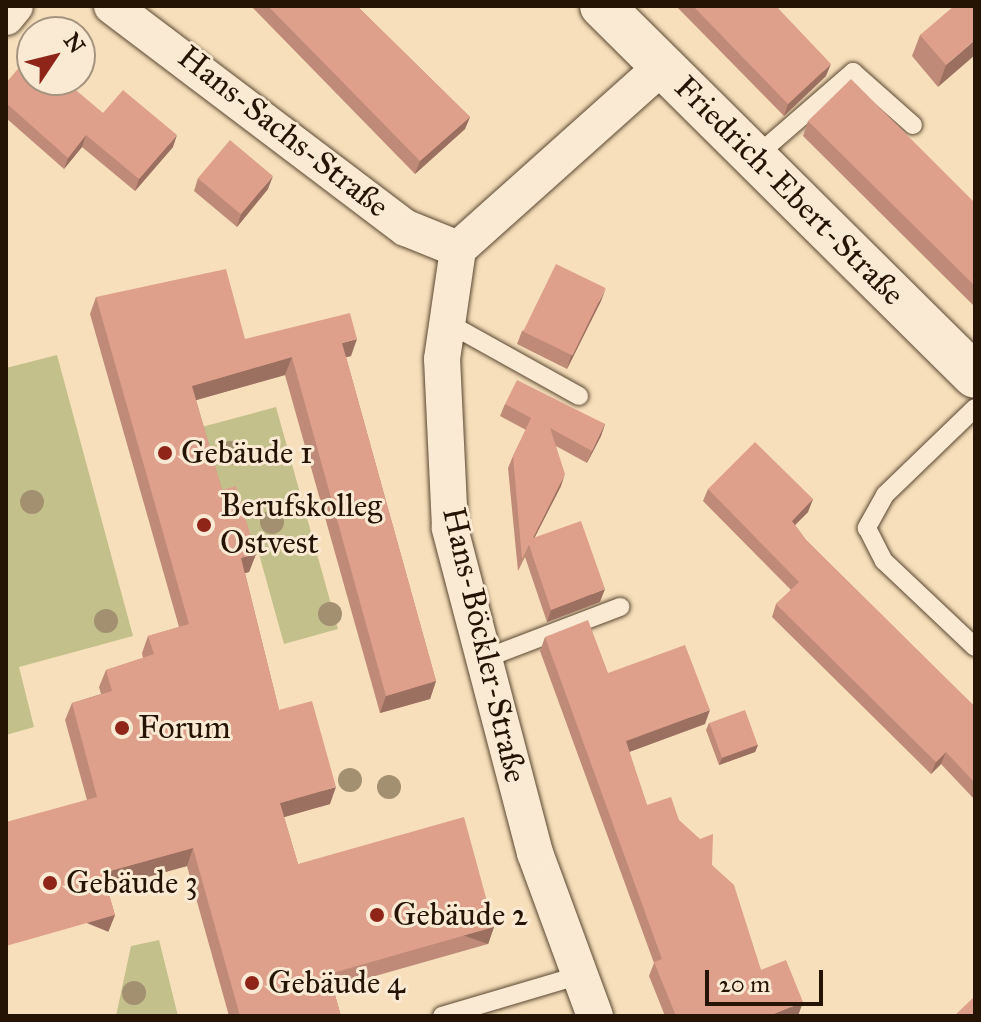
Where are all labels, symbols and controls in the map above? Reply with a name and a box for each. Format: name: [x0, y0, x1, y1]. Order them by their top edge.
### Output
north arrow: [16, 16, 96, 96]
text: N: [58, 28, 91, 58]
street label: Hans-Sachs-Straße: [170, 38, 396, 226]
street label: Friedrich-Ebert-Straße: [666, 68, 912, 314]
place label: Gebäude 1: [181, 434, 313, 472]
marker: Gebäude 1: [156, 444, 174, 462]
place label: Berufskolleg Ostvest: [220, 488, 382, 563]
street label: Hans-Böckler-Straße: [434, 504, 534, 786]
marker: Berufskolleg Ostvest: [195, 516, 213, 534]
place label: Forum: [138, 709, 231, 747]
marker: Forum: [113, 719, 131, 737]
place label: Gebäude 3: [66, 864, 198, 902]
marker: Gebäude 3: [41, 874, 59, 892]
place label: Gebäude 2: [393, 896, 528, 934]
marker: Gebäude 2: [368, 906, 386, 924]
scale bar: [709, 954, 827, 1004]
place label: Gebäude 4: [268, 964, 405, 1002]
text: 20 m: [719, 969, 770, 999]
marker: Gebäude 4: [243, 974, 261, 992]

